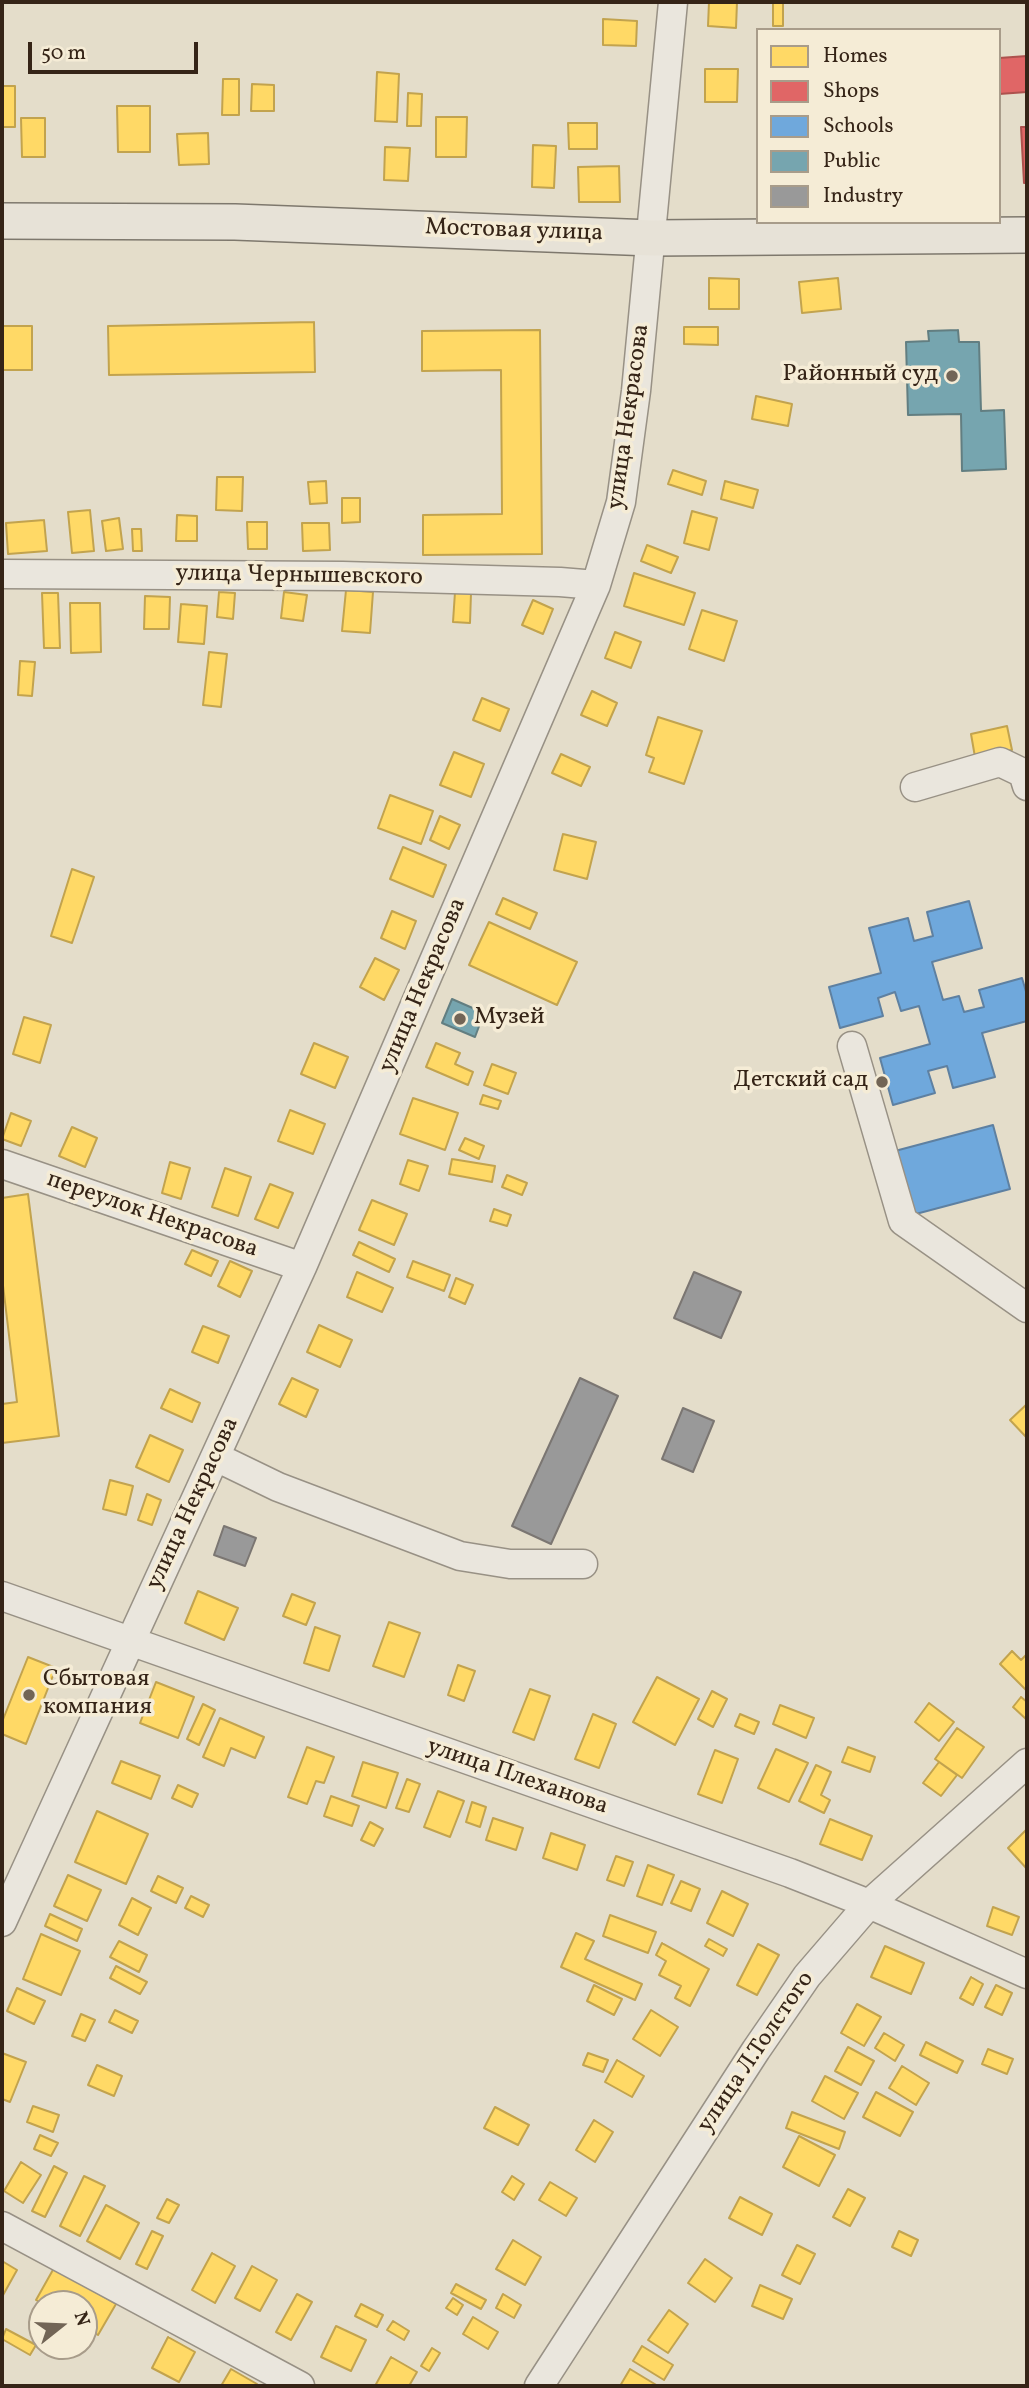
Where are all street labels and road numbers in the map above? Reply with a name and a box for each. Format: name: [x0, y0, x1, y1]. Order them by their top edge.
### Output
street label: Мостовая улица: [424, 214, 604, 250]
street label: улица Некрасова: [603, 322, 657, 512]
street label: улица Чернышевского: [175, 560, 423, 594]
street label: улица Некрасова: [374, 894, 474, 1078]
street label: переулок Некрасова: [43, 1166, 261, 1266]
street label: улица Некрасова: [141, 1413, 247, 1595]
street label: улица Плеханова: [423, 1733, 611, 1823]
street label: улица Л.Толстого: [692, 1967, 822, 2139]

